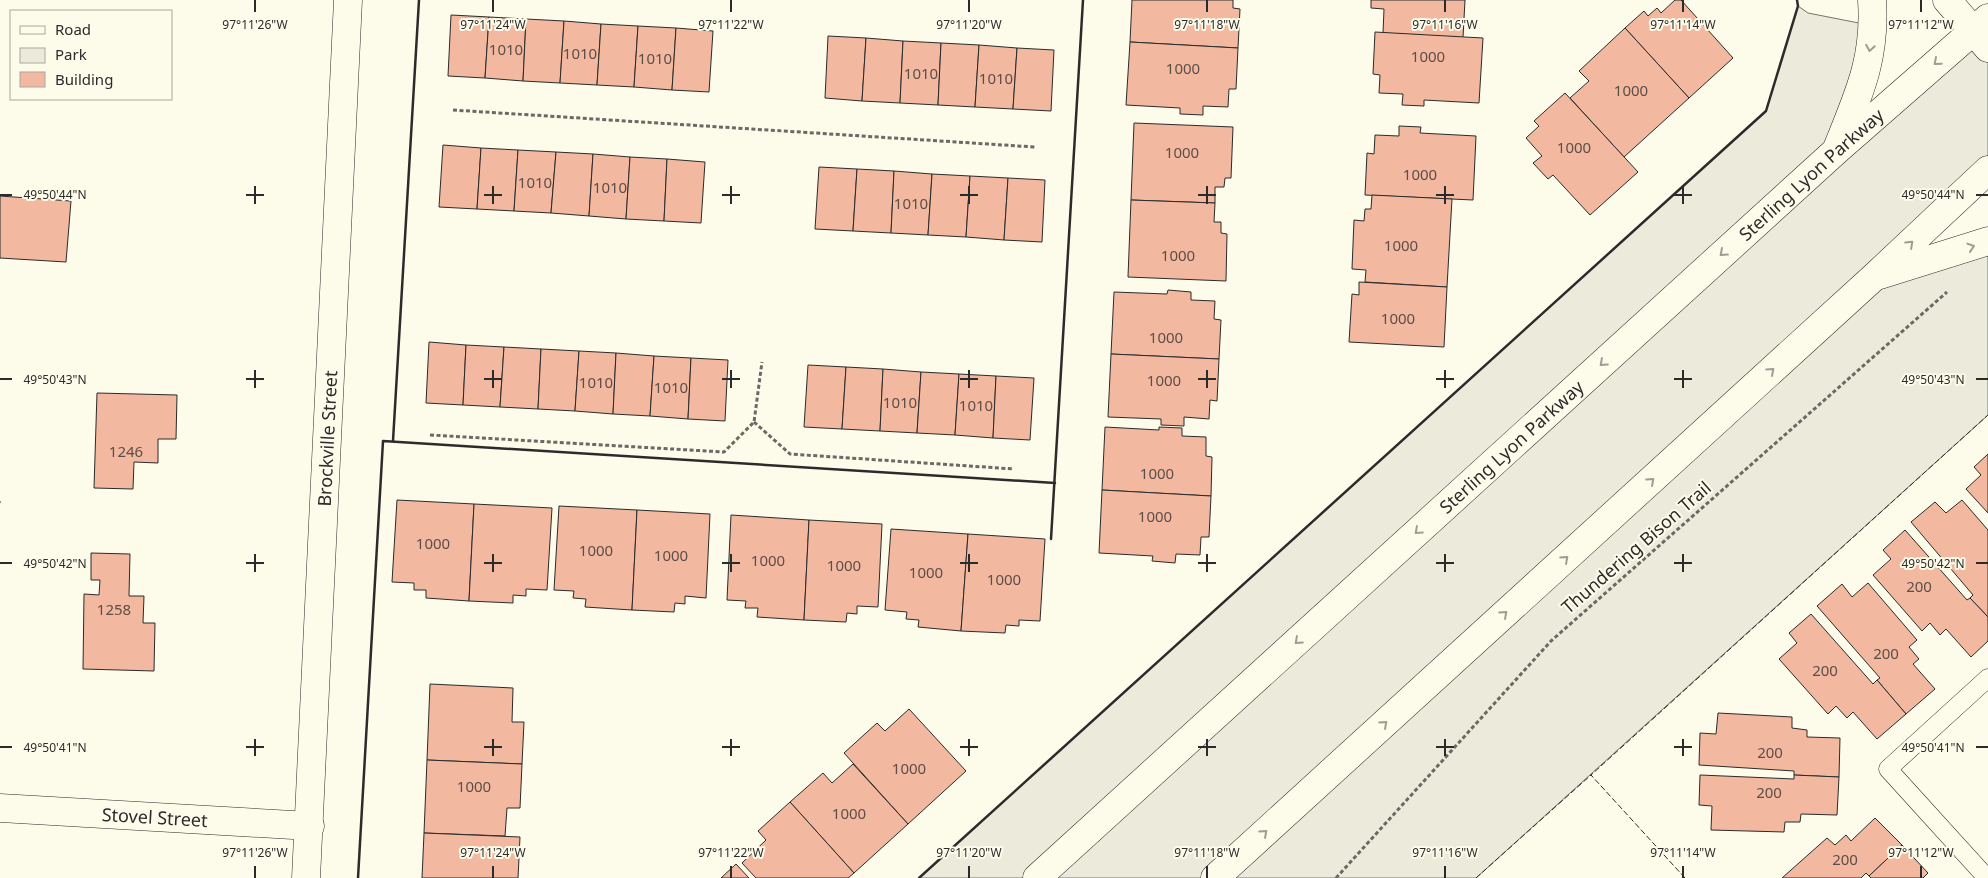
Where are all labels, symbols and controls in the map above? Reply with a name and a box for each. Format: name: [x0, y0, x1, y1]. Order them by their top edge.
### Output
legend: [10, 10, 172, 100]
text: 97°11'26"W: [222, 16, 288, 33]
text: 97°11'24"W: [460, 16, 526, 33]
text: 97°11'22"W: [698, 16, 764, 33]
text: 97°11'20"W: [936, 16, 1002, 33]
text: 97°11'18"W: [1174, 16, 1240, 33]
text: 97°11'16"W: [1412, 16, 1478, 33]
text: 97°11'14"W: [1650, 16, 1716, 33]
text: 97°11'12"W: [1888, 16, 1954, 33]
text: Road: [55, 19, 91, 39]
house number: 1010: [489, 39, 523, 59]
house number: 1010: [563, 43, 597, 63]
text: Park: [55, 44, 87, 64]
one-way arrow: [1865, 45, 1876, 53]
house number: 1000: [1411, 46, 1445, 66]
house number: 1010: [638, 48, 672, 68]
one-way arrow: [1933, 57, 1942, 66]
house number: 1000: [1166, 58, 1200, 78]
house number: 1010: [904, 63, 938, 83]
house number: 1010: [979, 68, 1013, 88]
text: Building: [55, 69, 113, 89]
house number: 1000: [1614, 80, 1648, 100]
street label: Sterling Lyon Parkway: [1733, 102, 1889, 246]
house number: 1000: [1557, 137, 1591, 157]
house number: 1000: [1165, 142, 1199, 162]
house number: 1000: [1403, 164, 1437, 184]
house number: 1010: [518, 172, 552, 192]
house number: 1010: [593, 177, 627, 197]
text: 49°50'44"N: [23, 186, 87, 203]
text: 49°50'44"N: [1901, 186, 1965, 203]
house number: 1010: [894, 193, 928, 213]
house number: 1000: [1384, 235, 1418, 255]
one-way arrow: [1904, 241, 1913, 250]
one-way arrow: [1966, 242, 1974, 252]
house number: 1000: [1161, 245, 1195, 265]
one-way arrow: [1720, 247, 1729, 256]
house number: 1000: [1381, 308, 1415, 328]
house number: 1000: [1149, 327, 1183, 347]
one-way arrow: [1599, 357, 1608, 366]
one-way arrow: [1765, 368, 1774, 377]
street label: Brockville Street: [312, 369, 342, 507]
house number: 1000: [1147, 370, 1181, 390]
text: 49°50'43"N: [23, 371, 87, 388]
text: 49°50'43"N: [1901, 371, 1965, 388]
house number: 1010: [579, 372, 613, 392]
street label: Sterling Lyon Parkway: [1434, 374, 1589, 518]
house number: 1010: [654, 377, 688, 397]
house number: 1010: [883, 392, 917, 412]
house number: 1010: [959, 395, 993, 415]
house number: 1246: [109, 441, 143, 461]
house number: 1000: [1140, 463, 1174, 483]
street label: Thundering Bison Trail: [1556, 475, 1716, 619]
one-way arrow: [1645, 478, 1654, 487]
house number: 1000: [1138, 506, 1172, 526]
one-way arrow: [1415, 525, 1424, 534]
house number: 1000: [416, 533, 450, 553]
house number: 1000: [579, 540, 613, 560]
house number: 1000: [654, 545, 688, 565]
house number: 1000: [751, 550, 785, 570]
text: 49°50'42"N: [23, 555, 87, 572]
house number: 1000: [827, 555, 861, 575]
text: 49°50'42"N: [1901, 555, 1965, 572]
one-way arrow: [1560, 556, 1569, 565]
house number: 1000: [909, 562, 943, 582]
house number: 1000: [987, 569, 1021, 589]
house number: 200: [1906, 576, 1932, 596]
house number: 1258: [97, 599, 131, 619]
one-way arrow: [1499, 611, 1508, 620]
one-way arrow: [1295, 635, 1304, 644]
house number: 200: [1873, 643, 1899, 663]
house number: 200: [1812, 660, 1838, 680]
one-way arrow: [1378, 721, 1387, 730]
text: 49°50'41"N: [23, 739, 87, 756]
text: 49°50'41"N: [1901, 739, 1965, 756]
house number: 200: [1757, 742, 1783, 762]
house number: 1000: [892, 758, 926, 778]
house number: 1000: [457, 776, 491, 796]
house number: 200: [1756, 782, 1782, 802]
street label: Stovel Street: [101, 802, 209, 832]
house number: 1000: [832, 803, 866, 823]
one-way arrow: [1258, 830, 1267, 839]
text: 97°11'26"W: [222, 844, 288, 861]
text: 97°11'24"W: [460, 844, 526, 861]
text: 97°11'22"W: [698, 844, 764, 861]
text: 97°11'20"W: [936, 844, 1002, 861]
text: 97°11'18"W: [1174, 844, 1240, 861]
text: 97°11'16"W: [1412, 844, 1478, 861]
text: 97°11'14"W: [1650, 844, 1716, 861]
text: 97°11'12"W: [1888, 844, 1954, 861]
house number: 200: [1832, 849, 1858, 869]

